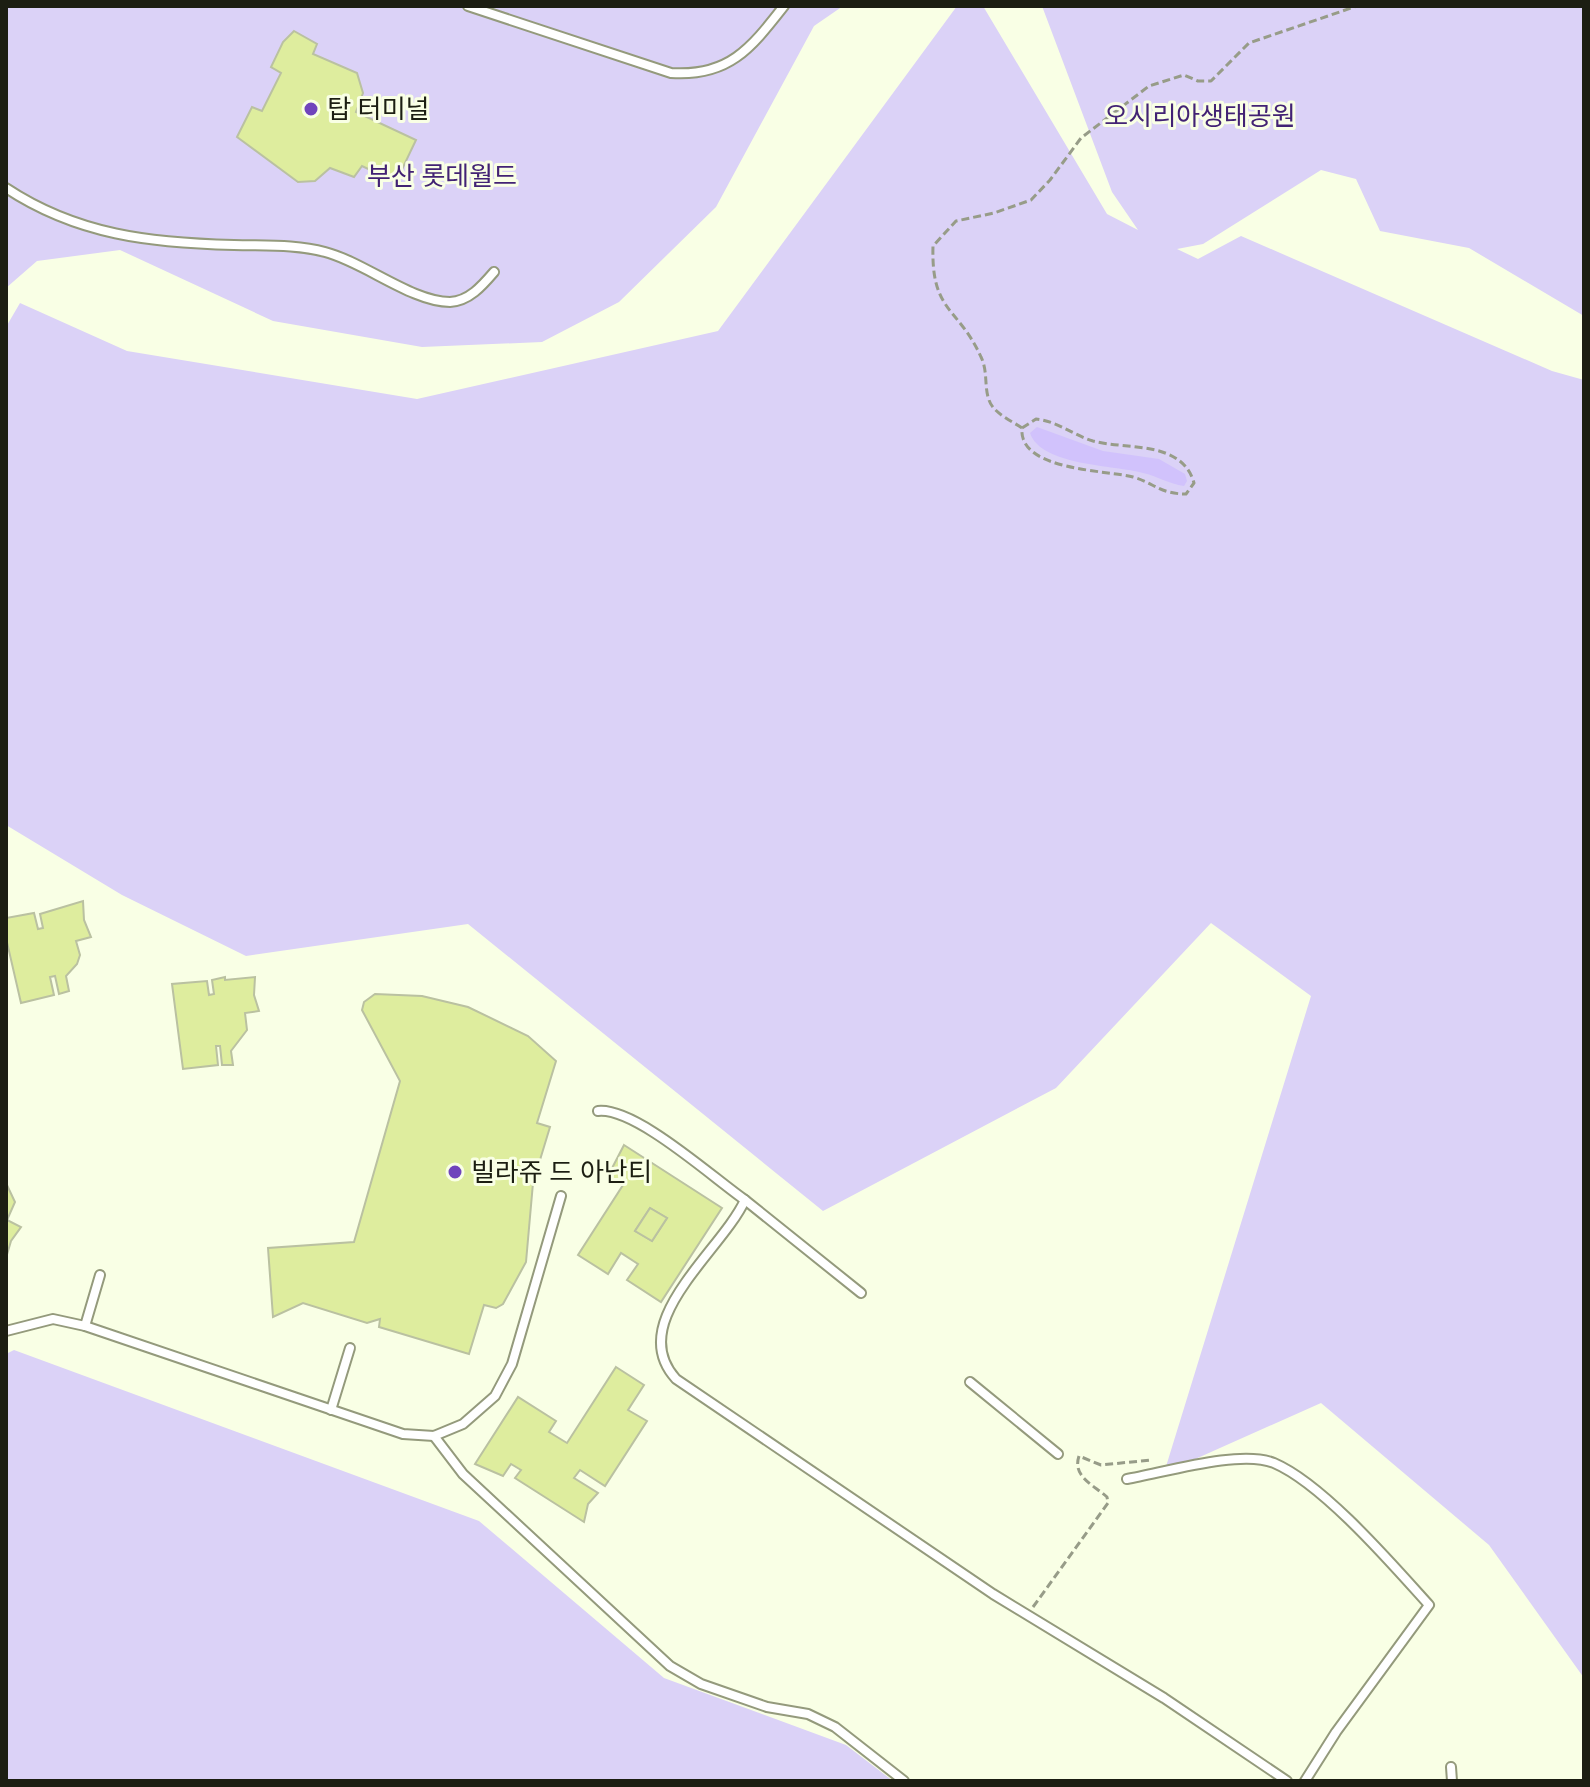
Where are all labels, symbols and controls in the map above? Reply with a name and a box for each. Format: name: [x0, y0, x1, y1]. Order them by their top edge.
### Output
place label: 탑 터미널: [327, 92, 429, 126]
park label: 오시리아생태공원: [1104, 99, 1296, 133]
marker: 탑 터미널: [302, 100, 320, 118]
park label: 부산 롯데월드: [367, 159, 517, 193]
place label: 빌라쥬 드 아난티: [471, 1155, 652, 1189]
marker: 빌라쥬 드 아난티: [446, 1163, 464, 1181]

